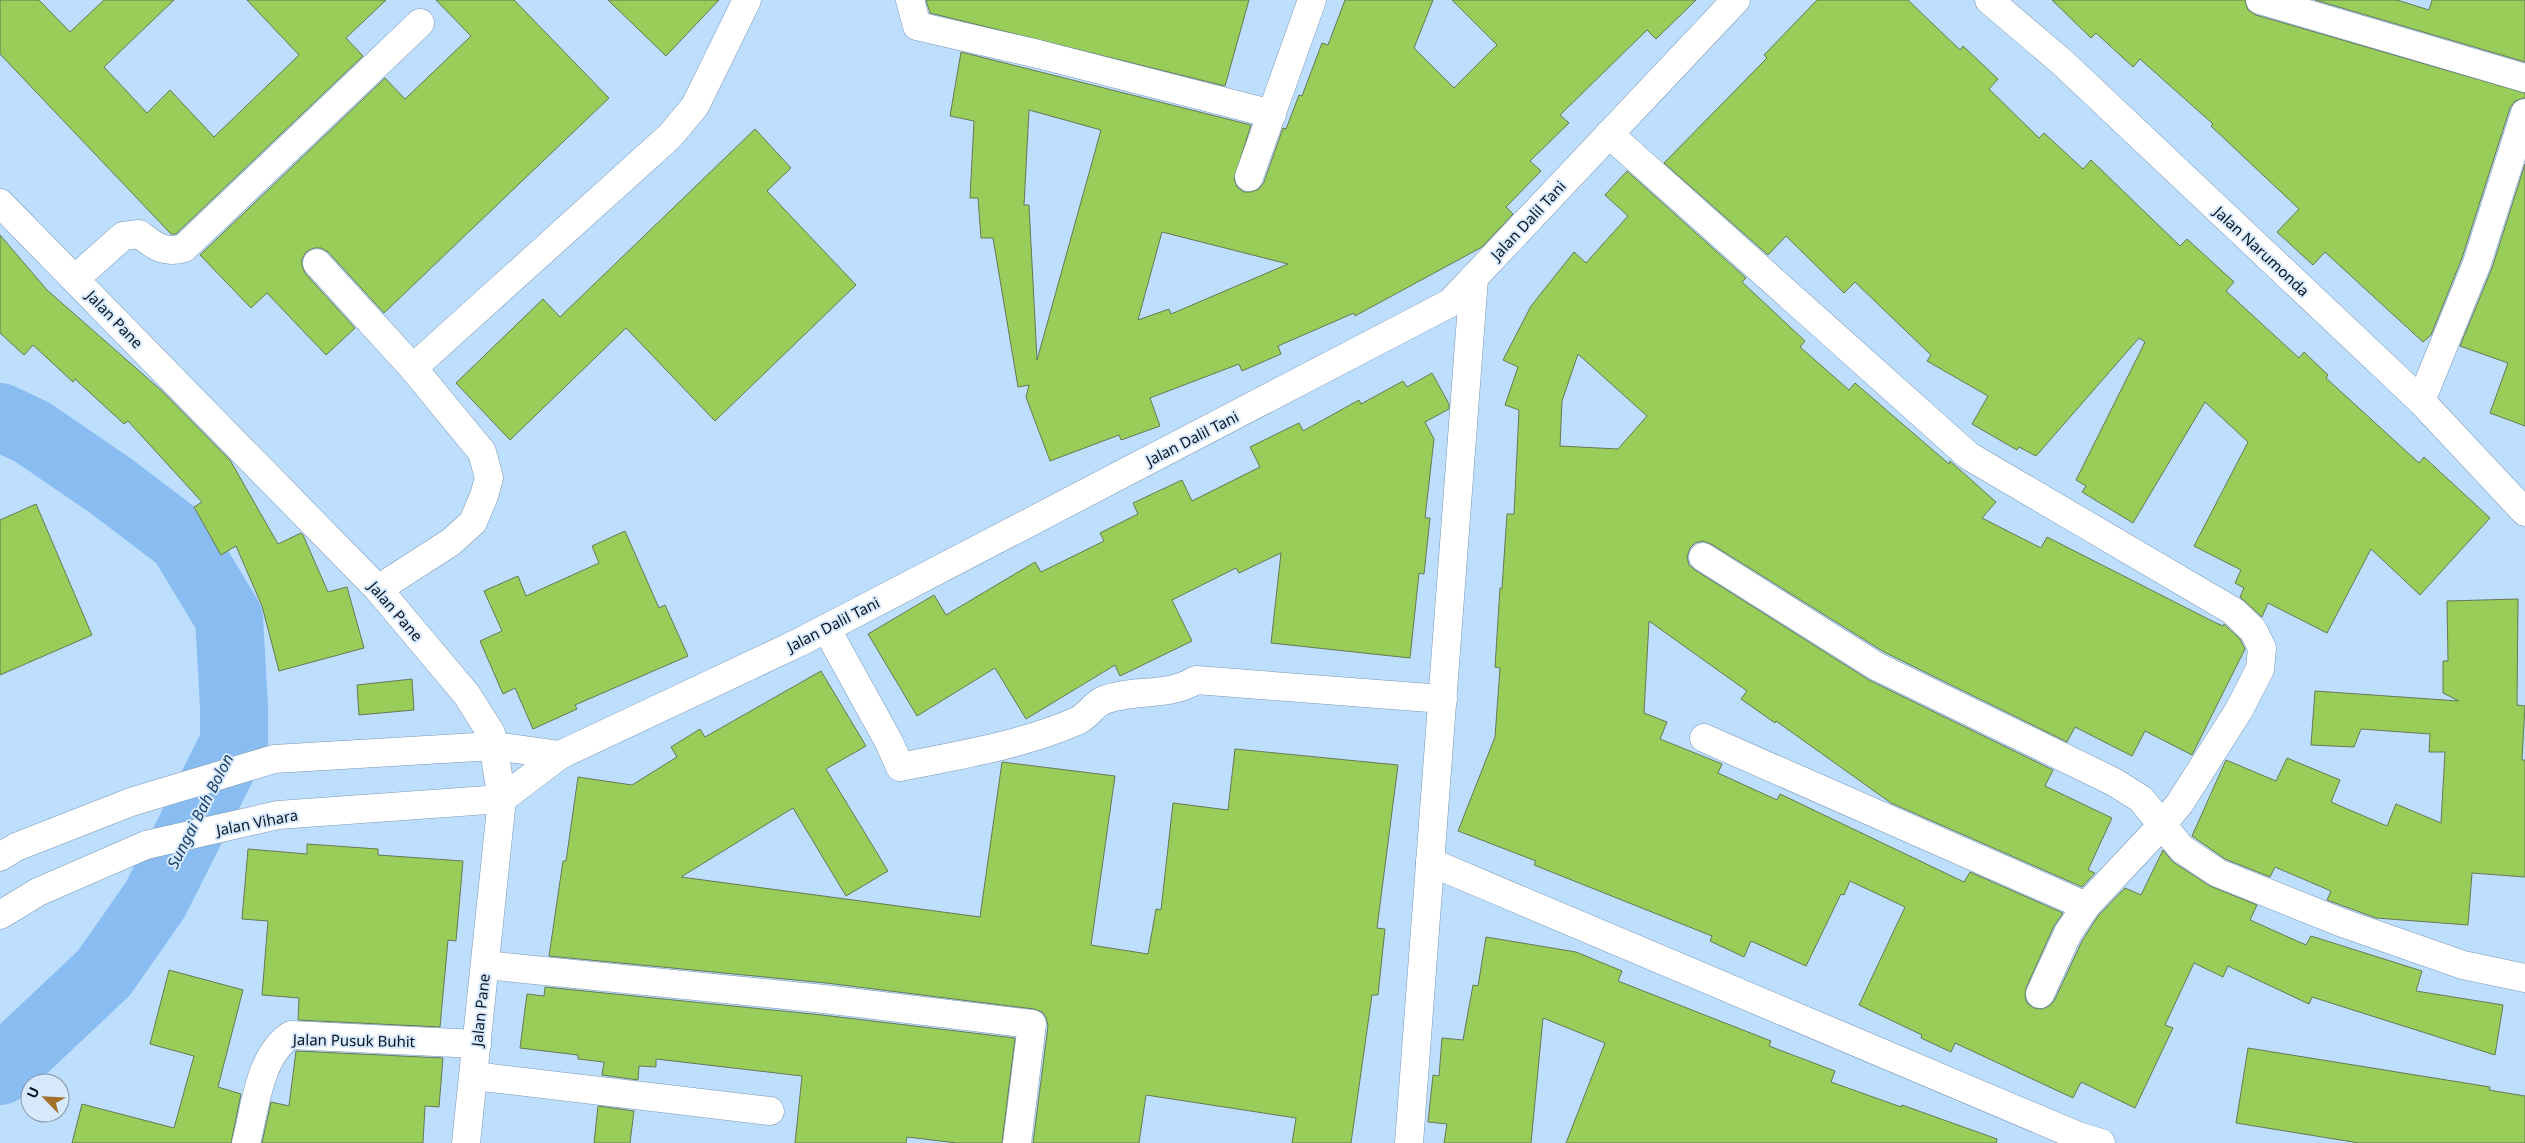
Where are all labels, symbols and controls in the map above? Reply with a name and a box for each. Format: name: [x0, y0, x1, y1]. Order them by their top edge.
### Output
street label: Jalan Dalil Tani: [1485, 176, 1570, 265]
street label: Jalan Narumonda: [2209, 200, 2314, 300]
street label: Jalan Pane: [81, 284, 148, 352]
street label: Jalan Dalil Tani: [1140, 406, 1242, 471]
street label: Jalan Pane: [363, 575, 428, 645]
street label: Jalan Dalil Tani: [781, 592, 883, 657]
water label: Sungai Bah Bolon: [162, 750, 238, 872]
street label: Jalan Vihara: [212, 804, 300, 840]
street label: Jalan Pane: [466, 973, 494, 1049]
street label: Jalan Pusuk Buhit: [291, 1029, 416, 1051]
north arrow: [20, 1073, 70, 1123]
text: U: [22, 1084, 44, 1101]

